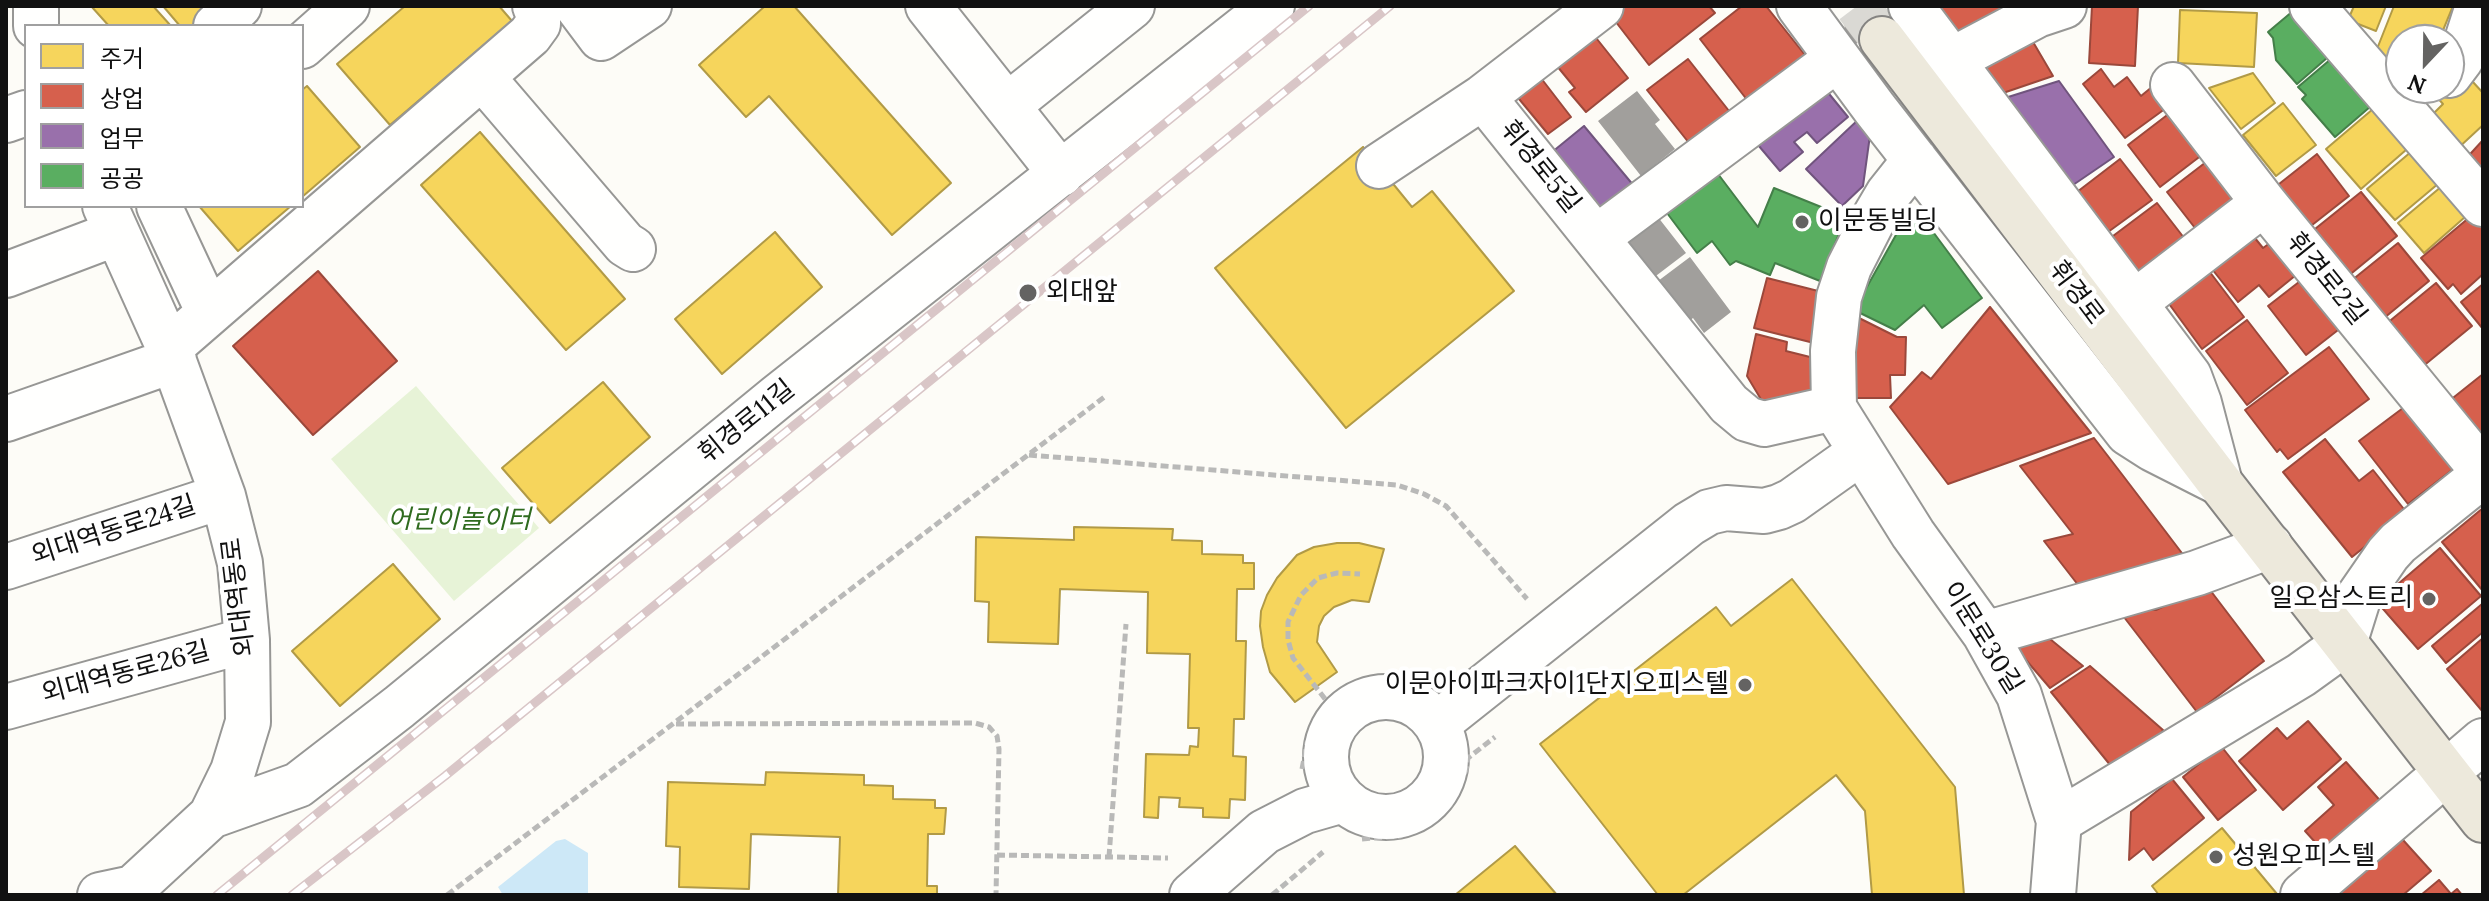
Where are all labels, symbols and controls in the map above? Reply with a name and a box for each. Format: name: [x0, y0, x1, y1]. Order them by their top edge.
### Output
legend: [24, 24, 304, 208]
north arrow: [2385, 24, 2465, 104]
text: 주거: [100, 43, 144, 74]
text: N: [2404, 68, 2430, 101]
text: 상업: [100, 83, 144, 114]
street label: 휘경로5길: [1493, 114, 1587, 220]
text: 업무: [100, 123, 144, 154]
text: 공공: [100, 163, 144, 194]
place label: 이문동빌딩: [1818, 206, 1938, 238]
marker: 이문동빌딩: [1793, 213, 1811, 231]
street label: 휘경로2길: [2279, 227, 2373, 331]
street label: 휘경로: [2042, 255, 2110, 331]
place label: 외대앞: [1046, 277, 1118, 309]
marker: 외대앞: [1017, 282, 1039, 304]
street label: 휘경로11길: [693, 374, 801, 470]
street label: 외대역동로24길: [28, 490, 200, 572]
park label: 어린이놀이터: [387, 505, 531, 537]
street label: 외대역동로: [216, 536, 262, 658]
street label: 이문로30길: [1935, 576, 2029, 700]
place label: 일오삼스트리: [2269, 583, 2413, 615]
marker: 일오삼스트리: [2420, 590, 2438, 608]
street label: 외대역동로26길: [39, 636, 213, 710]
place label: 이문아이파크자이1단지오피스텔: [1385, 669, 1729, 701]
marker: 이문아이파크자이1단지오피스텔: [1736, 676, 1754, 694]
place label: 성원오피스텔: [2232, 841, 2376, 873]
marker: 성원오피스텔: [2207, 848, 2225, 866]

